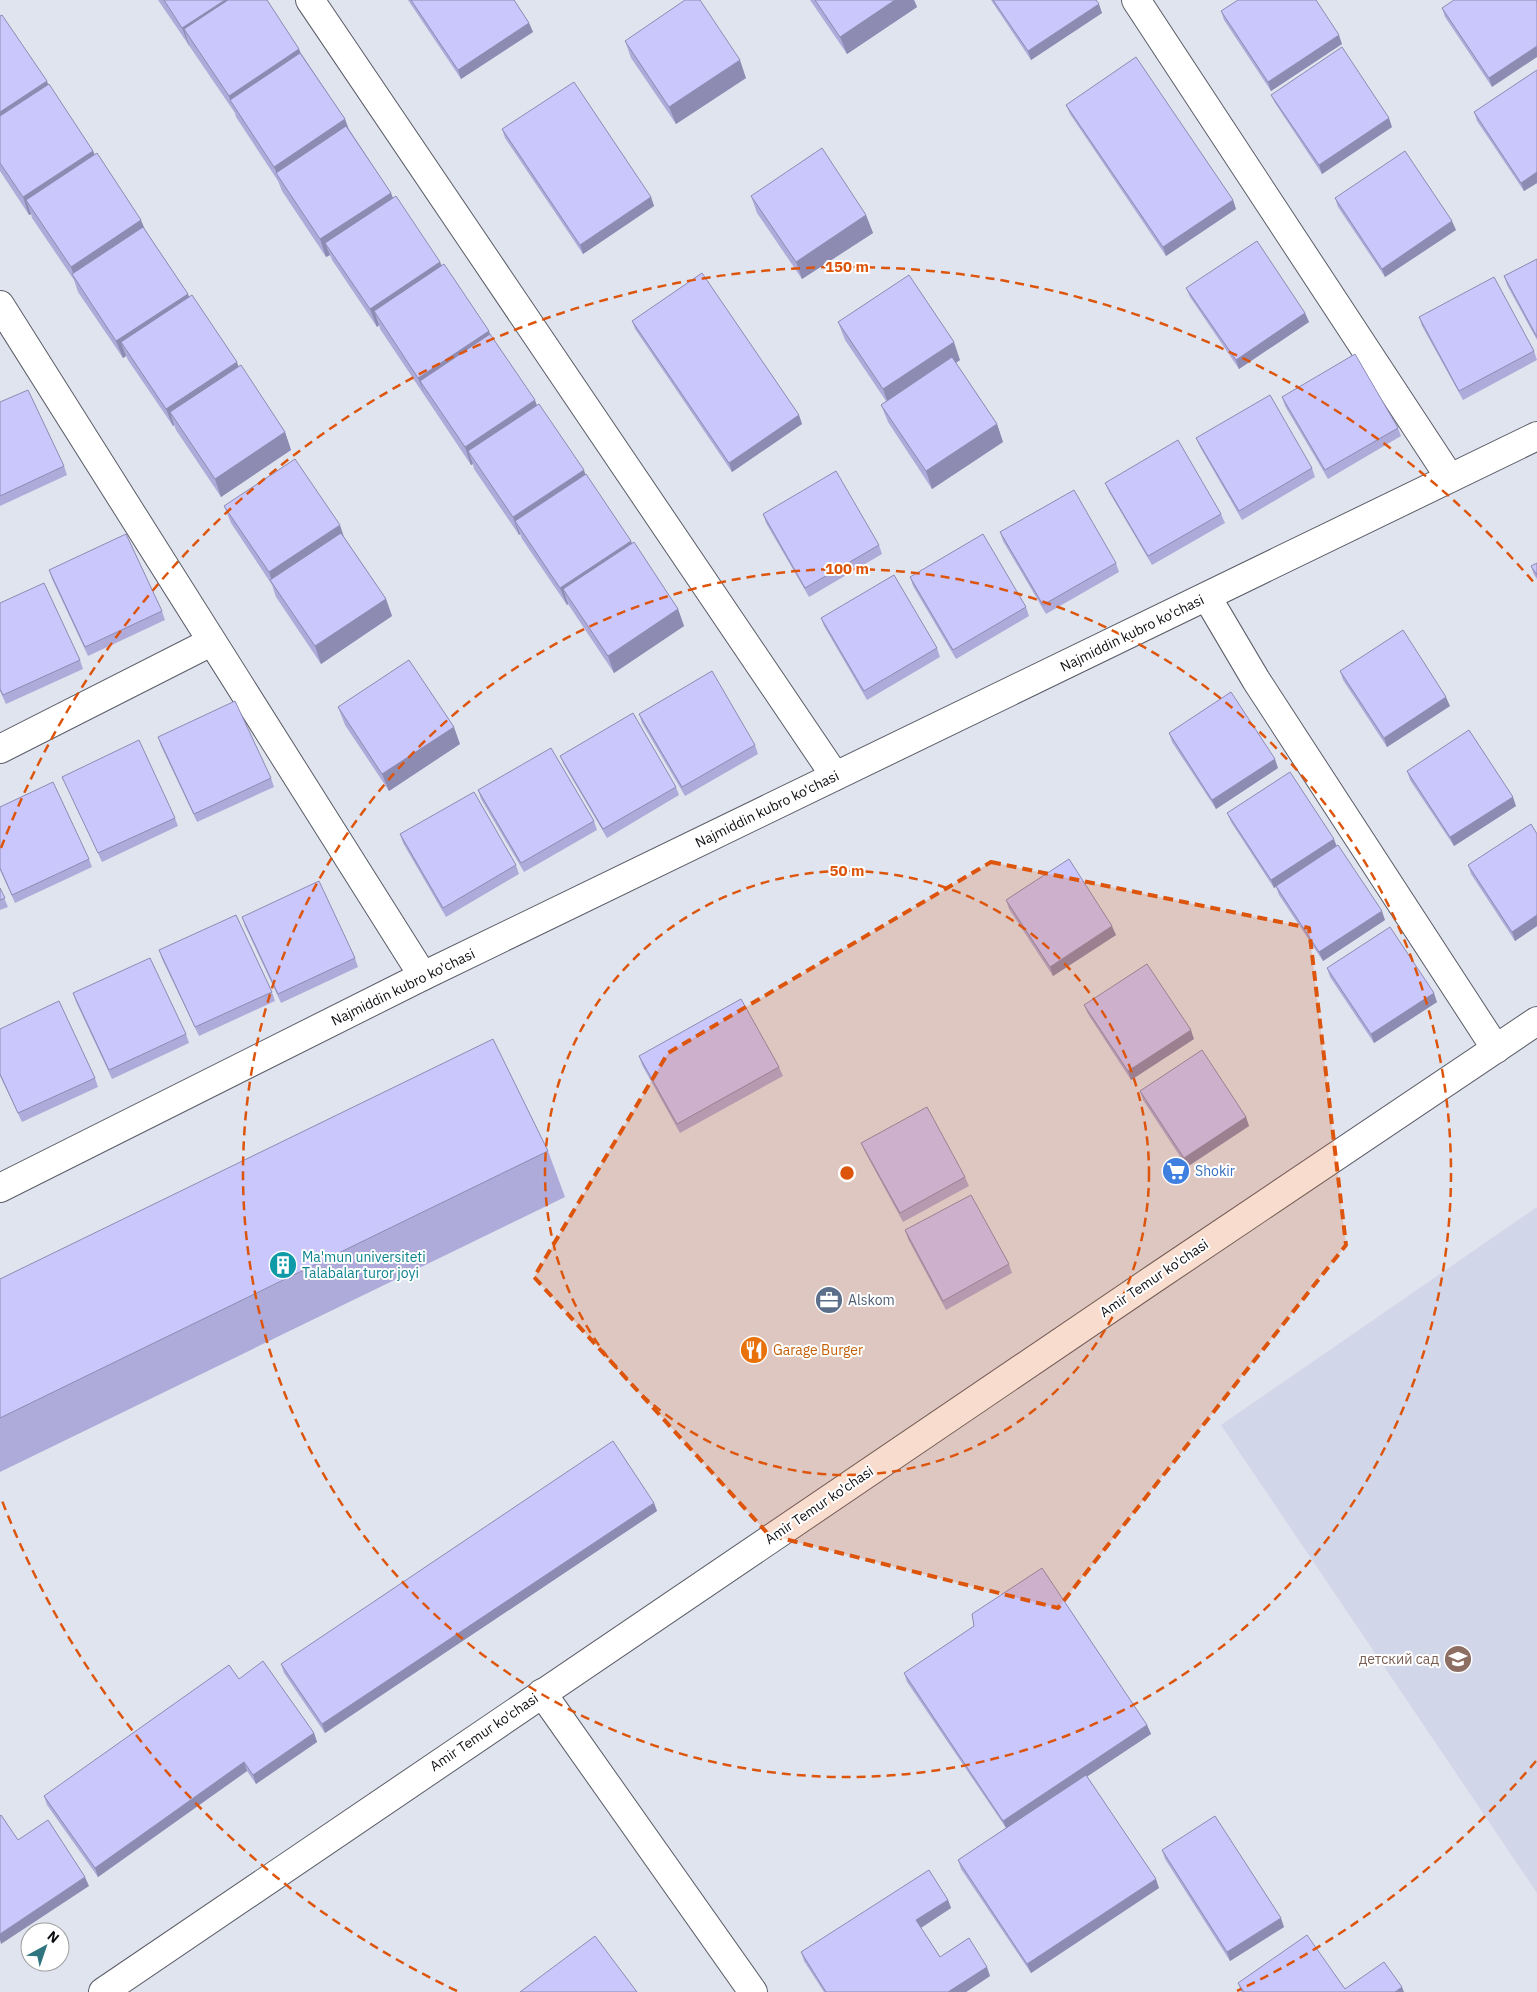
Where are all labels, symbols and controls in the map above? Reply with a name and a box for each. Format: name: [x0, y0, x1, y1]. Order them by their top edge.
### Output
text: 150 m: [825, 257, 869, 276]
text: 100 m: [825, 559, 869, 578]
street label: Najmiddin kubro ko'chasi: [1057, 590, 1207, 676]
street label: Najmiddin kubro ko'chasi: [692, 766, 842, 852]
text: 50 m: [830, 861, 864, 880]
street label: Najmiddin kubro ko'chasi: [328, 944, 478, 1030]
supermarket icon: Shokir: [1161, 1156, 1191, 1186]
place label: Shokir: [1195, 1162, 1235, 1180]
centre of rings: [838, 1164, 856, 1182]
street label: Amir Temur ko'chasi: [1096, 1235, 1212, 1321]
place label: Ma'mun universiteti Talabalar turor joyi: [302, 1248, 426, 1282]
building icon: Ma'mun universiteti Talabalar turor joyi: [268, 1250, 298, 1280]
office icon: Alskom: [814, 1285, 844, 1315]
place label: Alskom: [848, 1291, 895, 1309]
restaurant icon: Garage Burger: [739, 1335, 769, 1365]
place label: Garage Burger: [773, 1341, 863, 1359]
street label: Amir Temur ko'chasi: [761, 1462, 877, 1548]
school or university icon: детский сад: [1443, 1644, 1473, 1674]
place label: детский сад: [1359, 1650, 1439, 1668]
street label: Amir Temur ko'chasi: [426, 1689, 542, 1775]
north arrow: [20, 1922, 70, 1972]
text: N: [44, 1927, 63, 1947]

